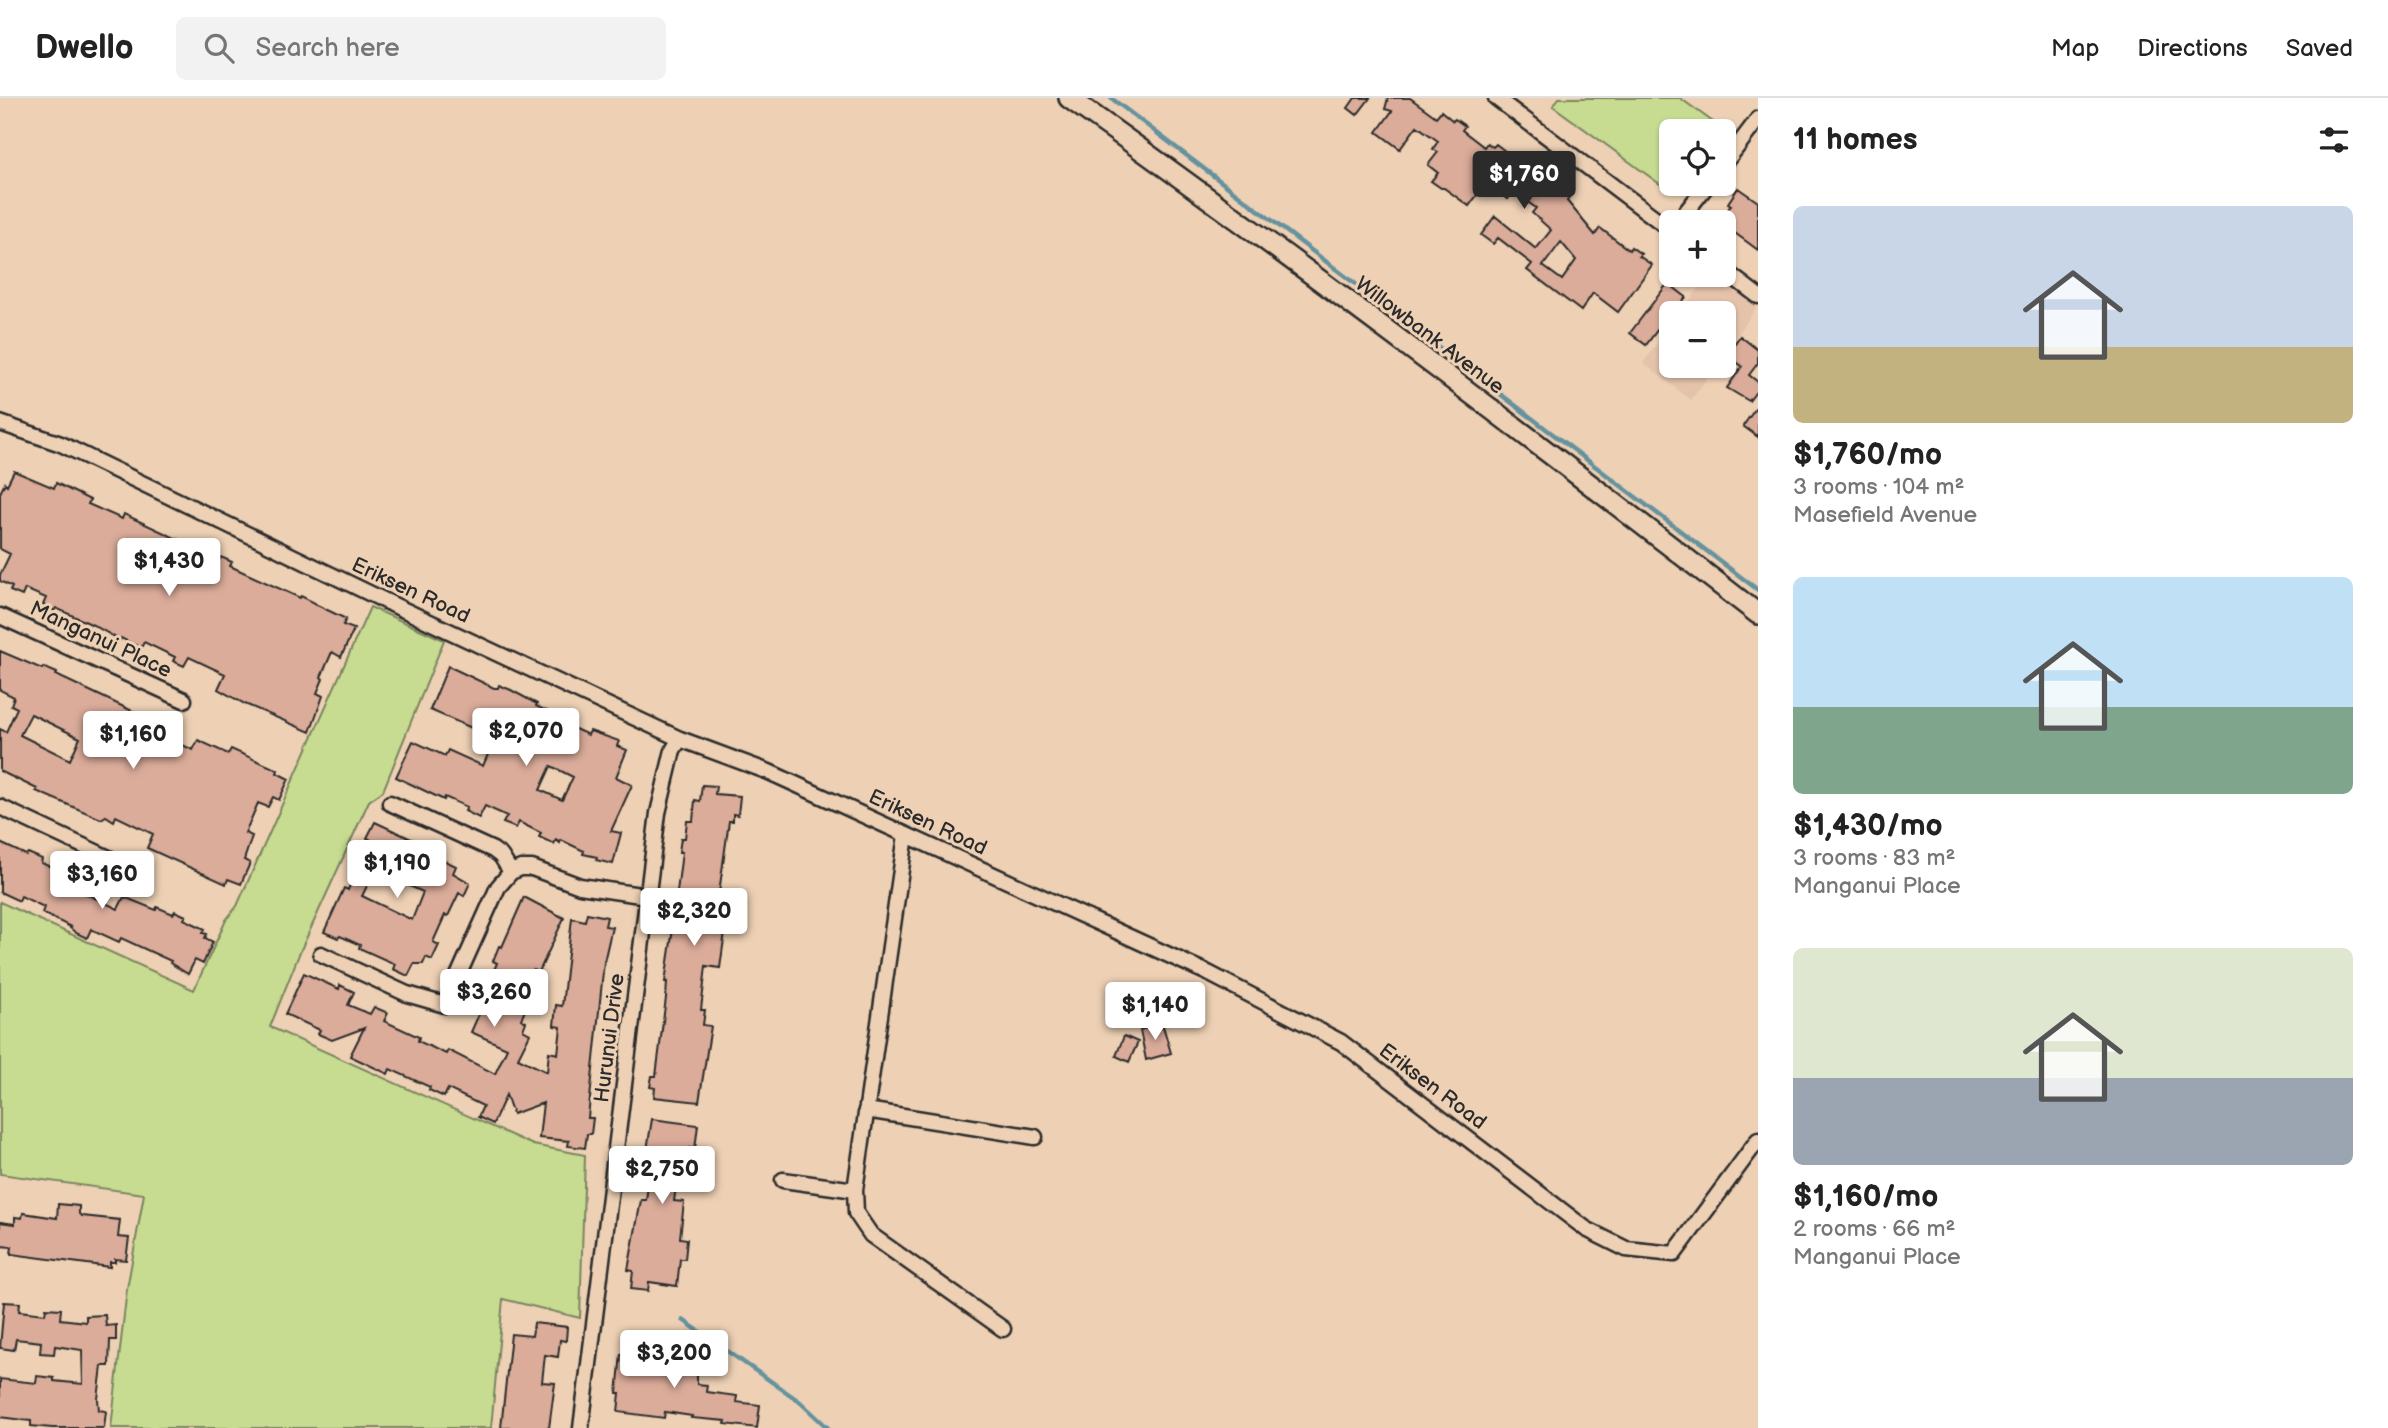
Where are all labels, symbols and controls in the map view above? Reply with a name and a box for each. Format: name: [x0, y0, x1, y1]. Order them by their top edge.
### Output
search box: [176, 17, 666, 80]
text: Dwello: [35, 28, 134, 68]
icon: search: [200, 29, 238, 67]
text: Search here: [256, 33, 400, 64]
text: Map: [2051, 34, 2099, 63]
text: Directions: [2137, 34, 2248, 63]
text: Saved: [2286, 34, 2353, 63]
map controls: [1659, 119, 1736, 378]
button: locate: [1659, 119, 1736, 196]
icon: filters: [2315, 121, 2353, 159]
text: 11 homes: [1793, 122, 1917, 158]
pin: $1,760: [1467, 152, 1581, 211]
text: $1,760: [1489, 160, 1559, 188]
button: +: [1659, 210, 1736, 287]
icon: home: [2010, 252, 2136, 378]
street label: Willowbank Avenue: [1350, 271, 1509, 400]
button: −: [1659, 301, 1736, 378]
text: $1,760/mo: [1793, 437, 1942, 473]
text: 3 rooms · 104 m²: [1793, 473, 1964, 501]
text: Masefield Avenue: [1793, 501, 1977, 529]
pin: $1,430: [112, 538, 226, 598]
text: $1,430: [133, 547, 205, 575]
street label: Eriksen Road: [348, 552, 474, 629]
street label: Manganui Place: [26, 596, 175, 683]
icon: home: [2010, 623, 2136, 749]
pin: $2,070: [469, 708, 583, 768]
pin: $1,160: [76, 712, 190, 771]
text: $2,070: [488, 717, 564, 745]
text: $1,160: [99, 720, 167, 748]
street label: Eriksen Road: [865, 784, 991, 861]
text: $1,430/mo: [1793, 808, 1943, 844]
pin: $1,190: [340, 840, 454, 900]
text: 3 rooms · 83 m²: [1793, 844, 1955, 872]
text: $1,190: [363, 849, 431, 877]
pin: $3,160: [45, 852, 159, 911]
text: $3,160: [66, 860, 138, 888]
text: Manganui Place: [1793, 872, 1961, 900]
pin: $2,320: [637, 888, 751, 948]
text: $2,320: [656, 897, 732, 925]
pin: $3,260: [437, 970, 551, 1029]
street label: Hurunui Drive: [589, 972, 630, 1104]
text: $3,260: [456, 978, 532, 1006]
pin: $1,140: [1098, 982, 1212, 1042]
text: $1,140: [1121, 991, 1189, 1019]
icon: home: [2010, 994, 2136, 1120]
street label: Eriksen Road: [1374, 1038, 1491, 1135]
pin: $2,750: [605, 1146, 719, 1206]
text: $2,750: [625, 1155, 699, 1183]
text: $1,160/mo: [1793, 1179, 1938, 1215]
text: 2 rooms · 66 m²: [1793, 1215, 1955, 1243]
text: Manganui Place: [1793, 1243, 1961, 1271]
pin: $3,200: [617, 1330, 731, 1390]
text: $3,200: [636, 1339, 712, 1367]

